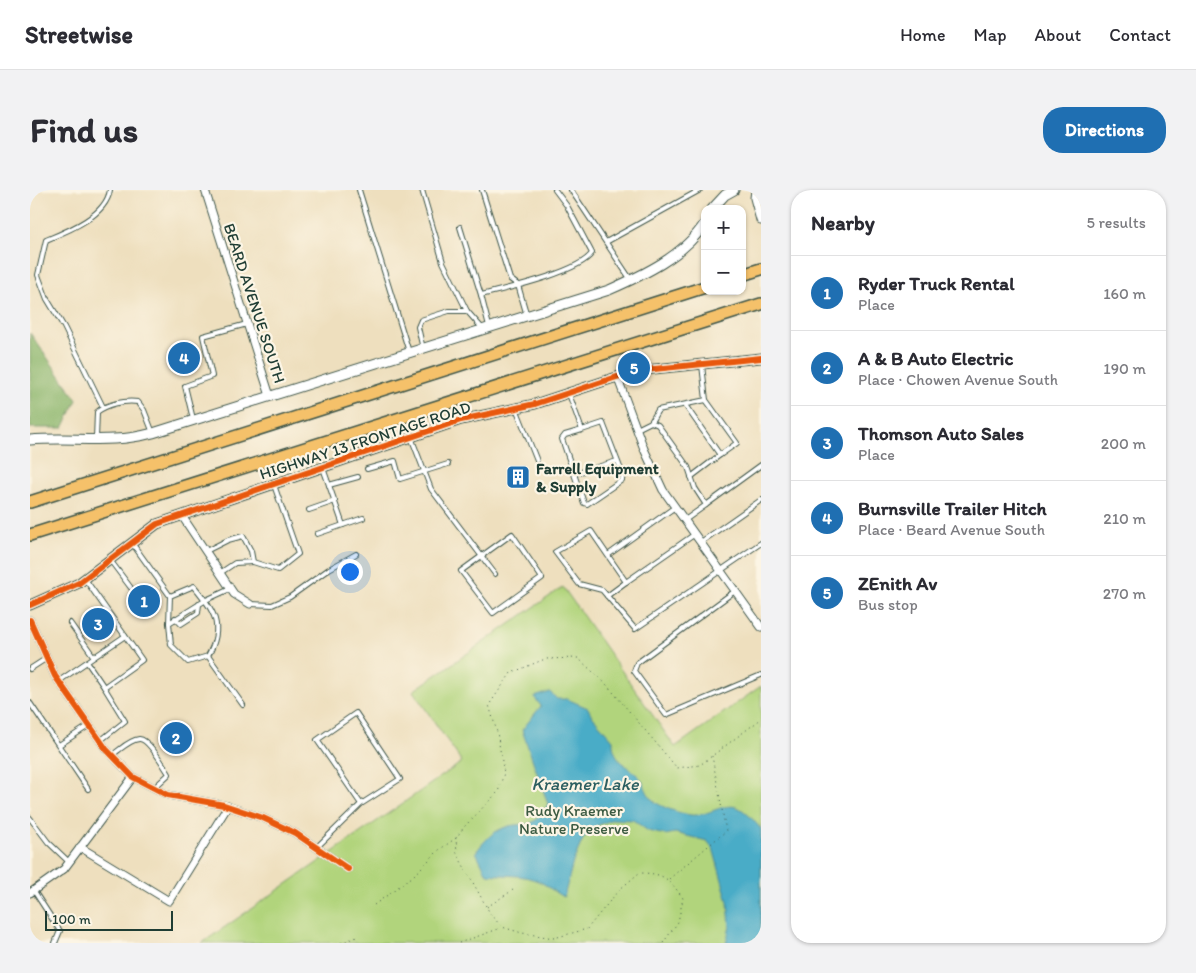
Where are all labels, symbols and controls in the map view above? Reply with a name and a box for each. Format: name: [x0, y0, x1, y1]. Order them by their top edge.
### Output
text: Streetwise: [25, 20, 133, 49]
text: Home: [900, 24, 946, 46]
text: Map: [974, 24, 1007, 46]
text: About: [1035, 24, 1081, 46]
text: Contact: [1109, 24, 1171, 46]
button: Directions: [1043, 107, 1166, 153]
text: Find us: [30, 109, 138, 151]
map controls: [701, 205, 746, 295]
button: +: [701, 205, 746, 250]
text: Nearby: [811, 210, 875, 235]
text: 5 results: [1086, 213, 1146, 232]
street label: BEARD AVENUE SOUTH: [220, 221, 289, 386]
button: −: [701, 250, 746, 295]
text: Ryder Truck Rental: [858, 272, 1015, 295]
text: 1: [823, 284, 831, 303]
text: 160 m: [1103, 284, 1146, 303]
text: Place: [858, 295, 895, 314]
pin: 4: [168, 339, 200, 377]
text: A & B Auto Electric: [858, 347, 1013, 370]
pin: 5: [618, 349, 650, 387]
text: 2: [823, 359, 831, 378]
text: 190 m: [1103, 359, 1146, 378]
text: Place · Chowen Avenue South: [858, 370, 1058, 389]
street label: HIGHWAY 13 FRONTAGE ROAD: [257, 397, 473, 484]
text: Thomson Auto Sales: [858, 422, 1024, 445]
text: 3: [823, 434, 831, 453]
text: 200 m: [1101, 434, 1146, 453]
text: Place: [858, 445, 895, 464]
place label: Farrell Equipment & Supply: [536, 459, 659, 497]
building icon: Farrell Equipment & Supply: [505, 464, 531, 490]
text: Burnsville Trailer Hitch: [858, 497, 1047, 520]
text: 4: [822, 509, 832, 528]
text: 210 m: [1103, 509, 1146, 528]
text: Place · Beard Avenue South: [858, 520, 1045, 539]
your location: [337, 559, 363, 585]
text: ZEnith Av: [858, 572, 937, 595]
pin: 1: [128, 582, 160, 620]
text: 5: [823, 584, 831, 603]
text: 270 m: [1103, 584, 1146, 603]
text: Bus stop: [858, 595, 918, 614]
pin: 3: [82, 605, 114, 643]
pin: 2: [160, 719, 192, 757]
water label: Kraemer Lake: [531, 773, 640, 795]
park label: Rudy Kraemer Nature Preserve: [519, 801, 629, 838]
scale bar: [45, 908, 172, 931]
text: 100 m: [52, 911, 91, 928]

